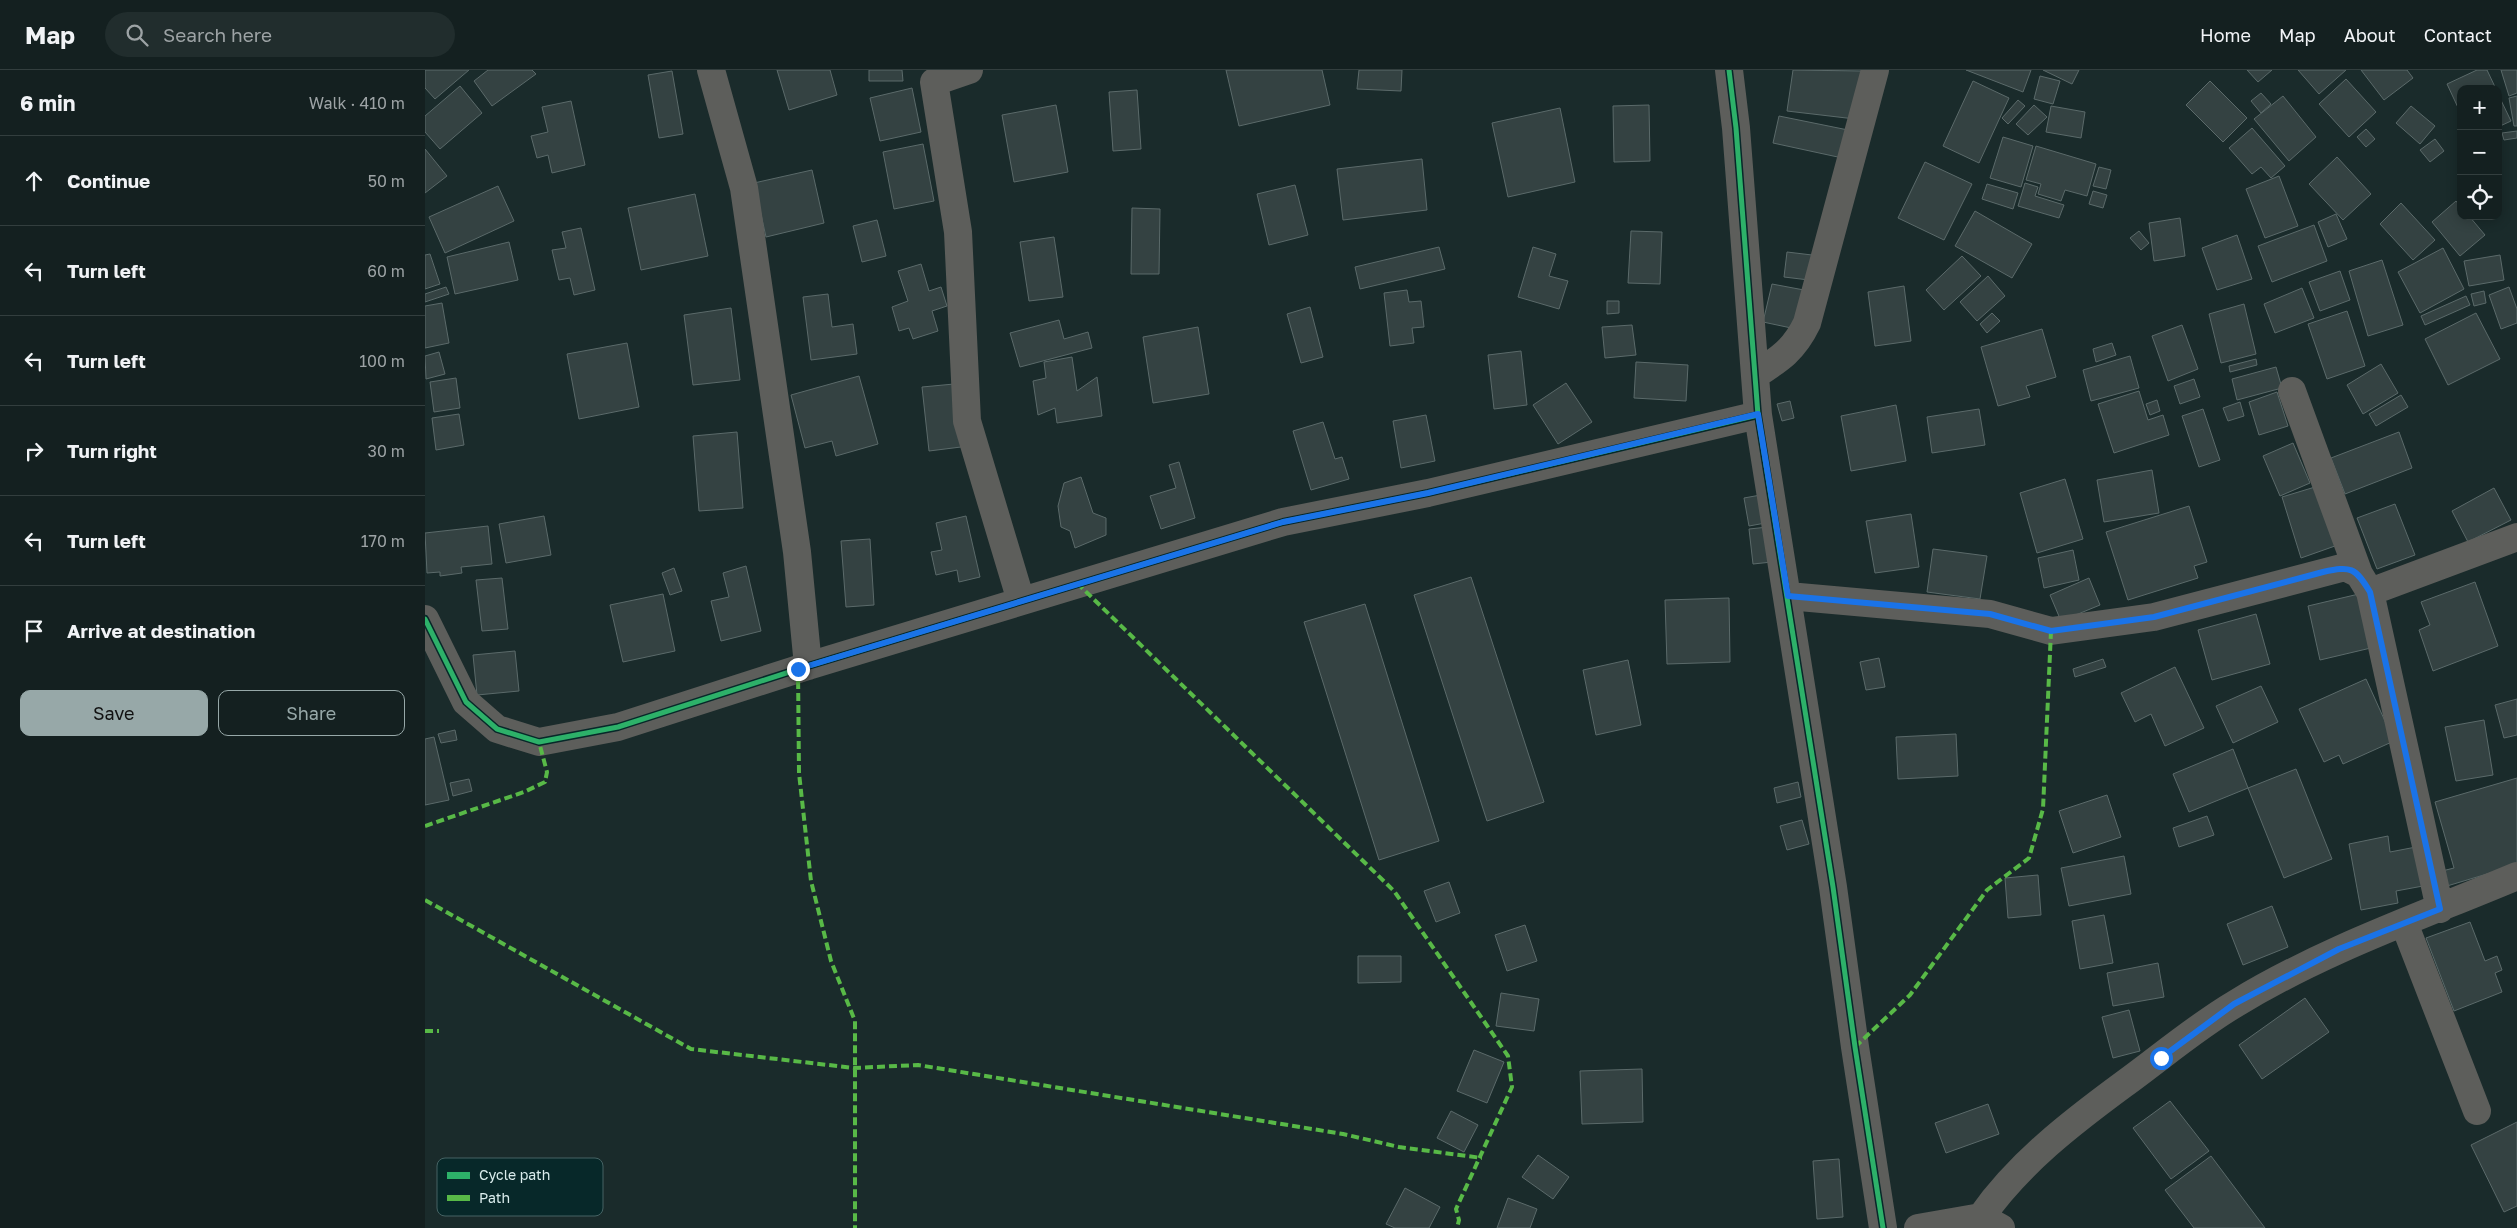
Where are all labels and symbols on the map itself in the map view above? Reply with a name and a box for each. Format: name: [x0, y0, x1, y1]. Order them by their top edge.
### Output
route end: [787, 658, 810, 681]
route start: [2150, 1047, 2173, 1070]
legend: [437, 1158, 603, 1216]
text: Cycle path: [479, 1166, 550, 1183]
text: Path: [479, 1189, 510, 1206]

